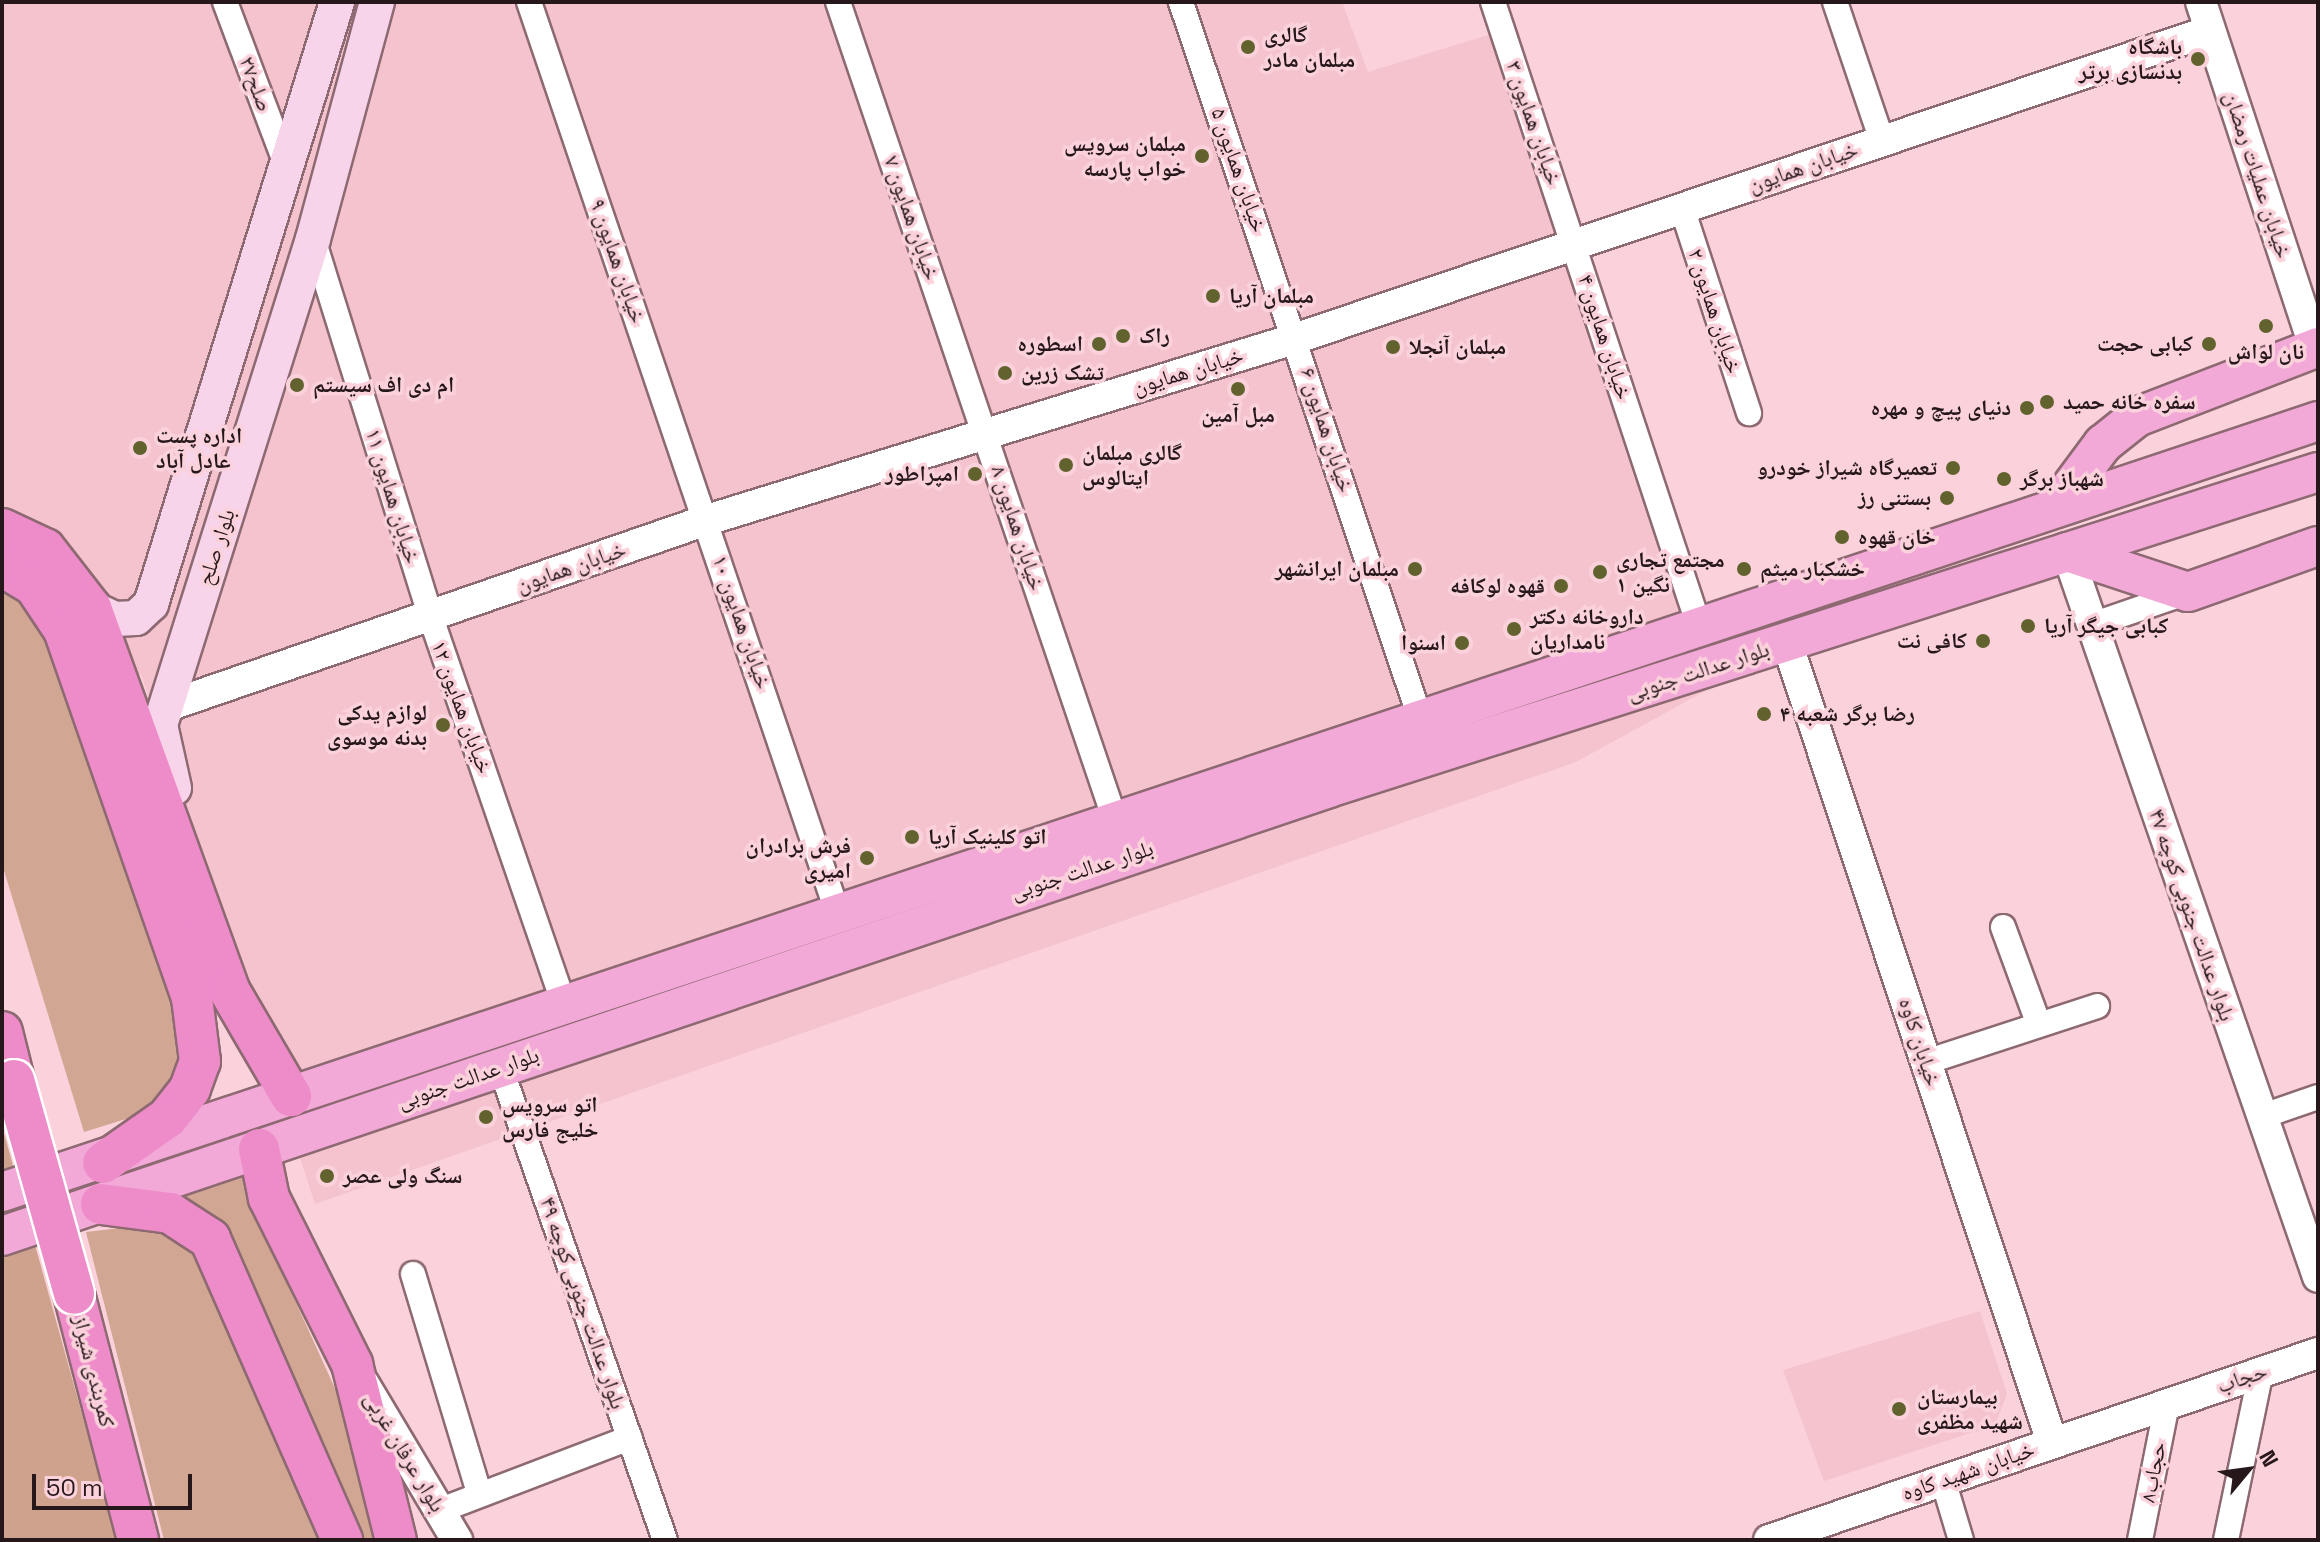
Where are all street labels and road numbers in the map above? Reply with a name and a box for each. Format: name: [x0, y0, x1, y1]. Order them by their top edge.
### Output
street label: صلح۲۷: [233, 53, 279, 115]
street label: خیابان همایون ۳: [1500, 57, 1568, 189]
street label: خیابان عملیات رمضان: [2219, 88, 2297, 262]
street label: خیابان همایون ۵: [1205, 104, 1273, 236]
street label: خیابان همایون: [1745, 136, 1861, 198]
street label: خیابان همایون ۷: [878, 152, 946, 284]
street label: خیابان همایون ۹: [584, 195, 652, 327]
street label: خیابان همایون ۲: [1682, 245, 1748, 377]
street label: خیابان همایون ۴: [1572, 271, 1638, 403]
street label: خیابان همایون: [1130, 342, 1246, 400]
street label: خیابان همایون ۶: [1294, 364, 1360, 496]
street label: خیابان همایون ۱۱: [360, 425, 426, 567]
street label: خیابان همایون ۸: [985, 462, 1051, 594]
street label: بلوار صلح: [191, 506, 241, 588]
street label: خیابان همایون: [513, 536, 629, 598]
street label: خیابان همایون ۱۰: [707, 552, 777, 692]
street label: بلوار عدالت جنوبی: [1624, 636, 1772, 706]
street label: خیابان همایون ۱۲: [426, 637, 498, 777]
street label: بلوار عدالت جنوبی کوچه ۴۷: [2143, 806, 2241, 1024]
street label: بلوار عدالت جنوبی: [1008, 835, 1156, 905]
street label: خیابان کاوه: [1893, 994, 1947, 1090]
street label: بلوار عدالت جنوبی: [394, 1041, 542, 1115]
street label: بلوار عدالت جنوبی کوچه ۴۹: [534, 1194, 632, 1412]
street label: کمربندی شیراز: [67, 1312, 121, 1430]
street label: حجاب: [2214, 1357, 2270, 1399]
street label: بلوار عرفان غربی: [359, 1387, 451, 1517]
street label: خیابان شهید کاوه: [1898, 1436, 2038, 1506]
street label: حجاب۸: [2134, 1440, 2172, 1504]

